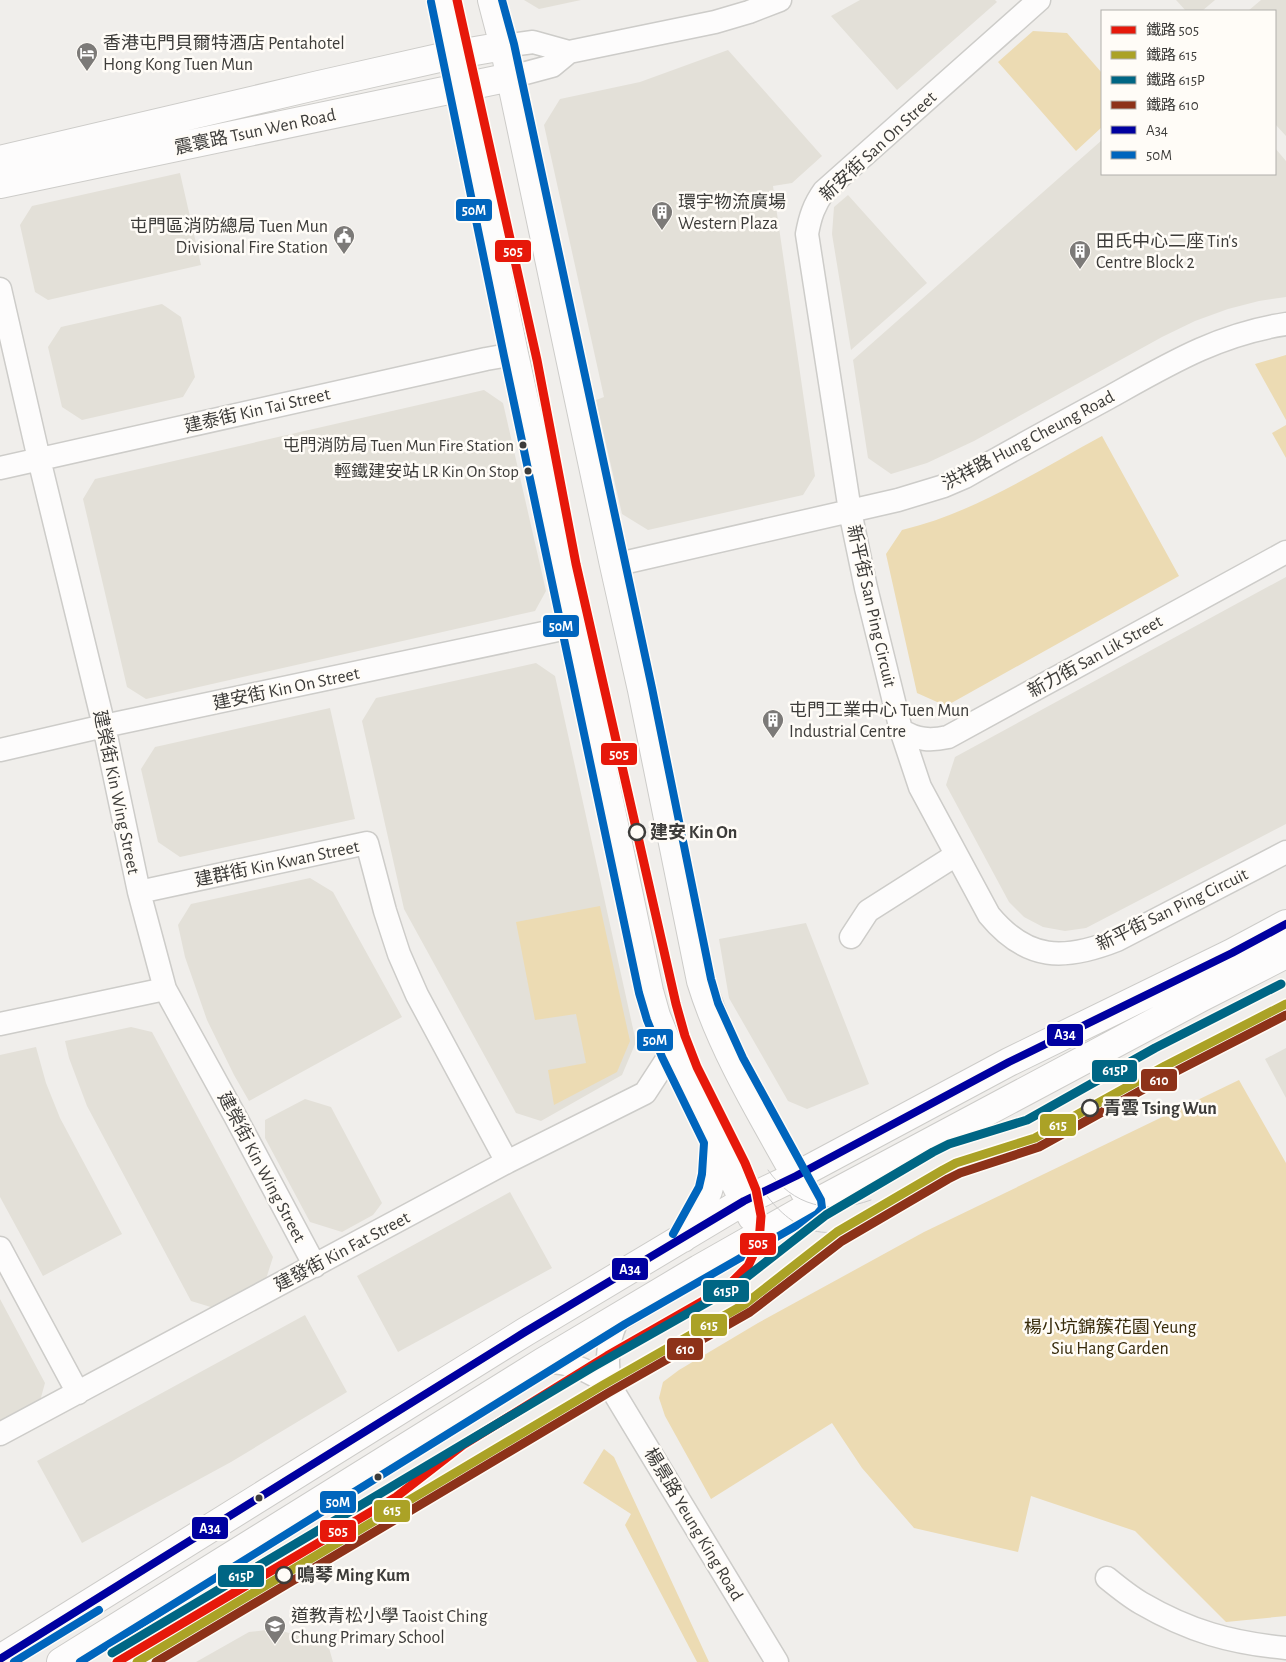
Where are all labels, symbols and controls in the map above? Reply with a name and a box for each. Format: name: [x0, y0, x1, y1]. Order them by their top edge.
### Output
legend: [1101, 10, 1276, 175]
text: 鐵路 505: [1146, 22, 1199, 38]
place label: 香港屯門貝爾特酒店 Pentahotel Hong Kong Tuen Mun: [103, 33, 345, 74]
hotel icon: 香港屯門貝爾特酒店 Pentahotel Hong Kong Tuen Mun: [75, 41, 99, 72]
text: 鐵路 615: [1146, 47, 1197, 63]
text: 鐵路 615P: [1146, 72, 1205, 88]
street label: 新安街 San On Street: [816, 87, 940, 205]
text: 鐵路 610: [1146, 97, 1199, 113]
street label: 震寰路 Tsun Wen Road: [173, 104, 337, 158]
text: A34: [1146, 123, 1168, 138]
text: 50M: [1146, 148, 1172, 163]
place label: 環宇物流廣場 Western Plaza: [678, 192, 786, 233]
line badge: 50M: [455, 198, 493, 222]
building icon: 環宇物流廣場 Western Plaza: [650, 200, 674, 231]
text: 50M: [462, 204, 486, 218]
place label: 屯門區消防總局 Tuen Mun Divisional Fire Station: [130, 216, 328, 257]
public building icon: 屯門區消防總局 Tuen Mun Divisional Fire Station: [332, 224, 356, 255]
place label: 田氏中心二座 Tin's Centre Block 2: [1096, 231, 1238, 272]
line badge: 505: [494, 239, 532, 263]
building icon: 田氏中心二座 Tin's Centre Block 2: [1068, 239, 1092, 270]
text: 505: [503, 245, 523, 259]
street label: 建泰街 Kin Tai Street: [182, 383, 332, 437]
street label: 洪祥路 Hung Cheung Road: [939, 386, 1117, 494]
place label: 屯門消防局 Tuen Mun Fire Station: [283, 436, 514, 454]
marker: 屯門消防局 Tuen Mun Fire Station: [518, 440, 528, 450]
place label: 輕鐵建安站 LR Kin On Stop: [334, 462, 519, 480]
marker: 輕鐵建安站 LR Kin On Stop: [523, 466, 533, 476]
street label: 新平街 San Ping Circuit: [844, 523, 900, 689]
street label: 新力街 San Lik Street: [1024, 611, 1166, 701]
line badge: 50M: [542, 614, 580, 638]
text: 50M: [549, 620, 573, 634]
street label: 建安街 Kin On Street: [211, 663, 361, 713]
place label: 屯門工業中心 Tuen Mun Industrial Centre: [789, 700, 969, 741]
street label: 建榮街 Kin Wing Street: [90, 708, 144, 876]
building icon: 屯門工業中心 Tuen Mun Industrial Centre: [761, 708, 785, 739]
line badge: 505: [600, 742, 638, 766]
text: 505: [609, 748, 629, 762]
place label: 建安 Kin On: [650, 822, 737, 842]
marker: 建安 Kin On: [628, 823, 646, 841]
street label: 建群街 Kin Kwan Street: [193, 836, 361, 890]
street label: 新平街 San Ping Circuit: [1093, 864, 1251, 954]
line badge: A34: [1046, 1023, 1084, 1047]
line badge: 50M: [636, 1028, 674, 1052]
text: A34: [1054, 1028, 1076, 1042]
text: 50M: [643, 1034, 667, 1048]
line badge: 615P: [1091, 1059, 1138, 1083]
text: 615P: [1102, 1064, 1128, 1078]
line badge: 610: [1140, 1068, 1178, 1092]
text: 610: [1149, 1074, 1169, 1088]
street label: 建榮街 Kin Wing Street: [214, 1088, 310, 1246]
marker: 青雲 Tsing Wun: [1081, 1099, 1099, 1117]
place label: 青雲 Tsing Wun: [1103, 1099, 1217, 1118]
line badge: 615: [1039, 1113, 1077, 1137]
text: 615: [1049, 1119, 1067, 1133]
street label: 建發街 Kin Fat Street: [271, 1207, 413, 1295]
line badge: 505: [739, 1232, 777, 1256]
text: 505: [748, 1237, 768, 1251]
line badge: A34: [611, 1257, 649, 1281]
text: A34: [619, 1263, 641, 1277]
line badge: 615P: [702, 1279, 750, 1303]
text: 615P: [713, 1285, 739, 1299]
line badge: 615: [690, 1313, 728, 1337]
park label: 楊小坑錦簇花園 Yeung Siu Hang Garden: [1024, 1317, 1197, 1358]
text: 615: [700, 1319, 718, 1333]
line badge: 610: [666, 1337, 704, 1361]
text: 610: [675, 1343, 695, 1357]
street label: 楊景路 Yeung King Road: [640, 1444, 748, 1604]
unlabelled marker: [373, 1472, 383, 1482]
line badge: 50M: [319, 1490, 357, 1514]
unlabelled marker: [254, 1493, 264, 1503]
text: 50M: [326, 1496, 350, 1510]
line badge: 615: [373, 1499, 411, 1523]
text: 615: [383, 1504, 401, 1518]
line badge: A34: [191, 1516, 229, 1540]
line badge: 505: [319, 1519, 357, 1543]
text: A34: [199, 1522, 221, 1536]
text: 505: [328, 1525, 348, 1539]
line badge: 615P: [217, 1564, 265, 1588]
place label: 鳴琴 Ming Kum: [297, 1565, 410, 1585]
marker: 鳴琴 Ming Kum: [275, 1566, 293, 1584]
text: 615P: [228, 1570, 254, 1584]
place label: 道教青松小學 Taoist Ching Chung Primary School: [291, 1606, 488, 1647]
school or university icon: 道教青松小學 Taoist Ching Chung Primary School: [263, 1614, 287, 1645]

